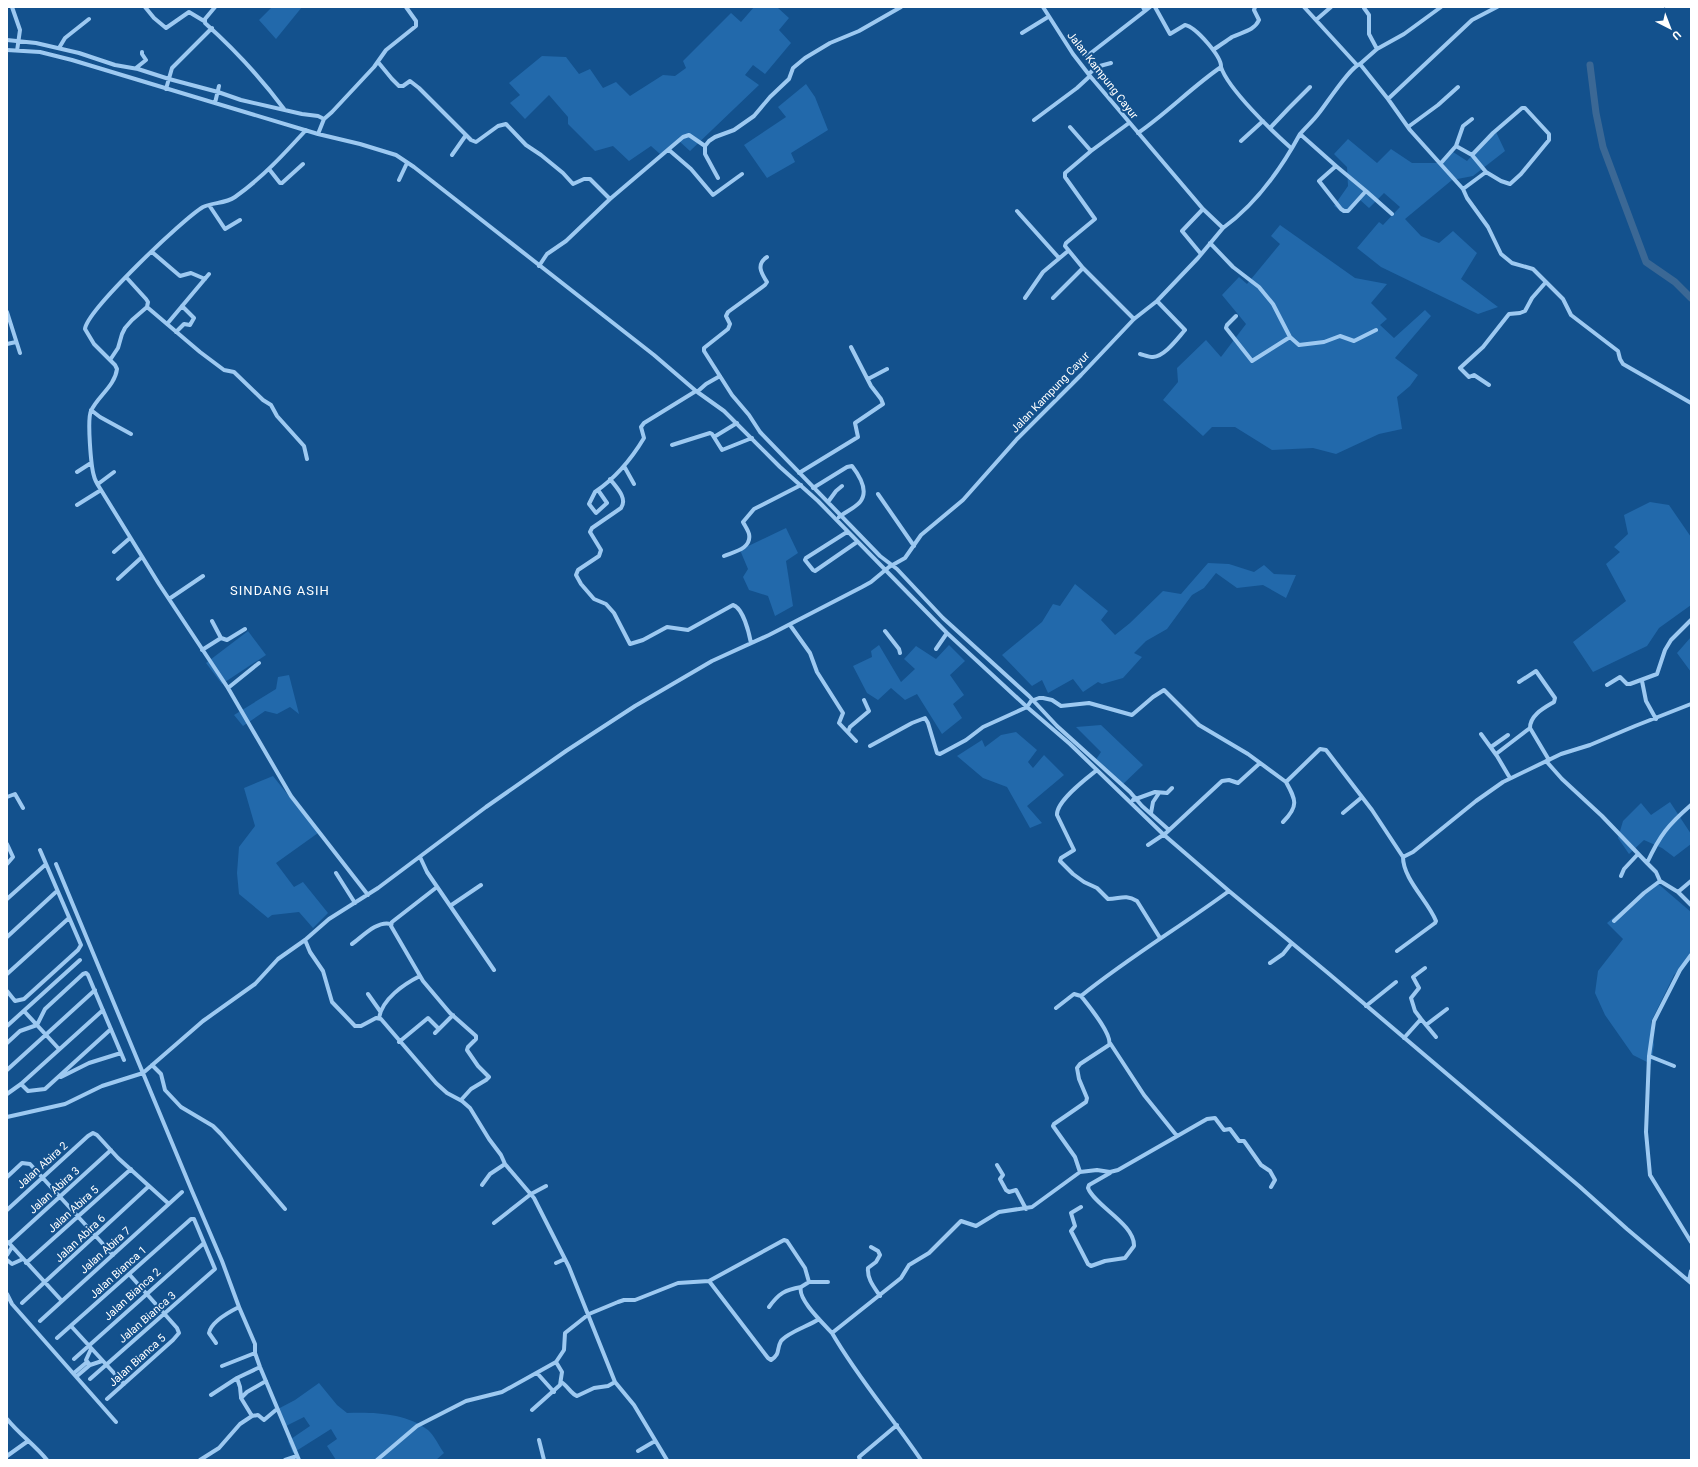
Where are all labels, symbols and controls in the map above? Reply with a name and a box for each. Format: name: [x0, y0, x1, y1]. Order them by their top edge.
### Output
north arrow: [1650, 8, 1690, 48]
text: U: [1669, 28, 1683, 42]
street label: Jalan Kampung Cayur: [1064, 29, 1141, 122]
street label: Jalan Kampung Cayur: [1008, 349, 1093, 435]
district label: SINDANG ASIH: [230, 583, 330, 598]
street label: Jalan Abira 2: [14, 1139, 70, 1192]
street label: Jalan Abira 3: [26, 1164, 82, 1217]
street label: Jalan Abira 5: [45, 1183, 101, 1236]
street label: Jalan Abira 6: [53, 1212, 108, 1265]
street label: Jalan Abira 7: [77, 1224, 133, 1277]
street label: Jalan Bianca 1: [87, 1244, 149, 1301]
street label: Jalan Bianca 2: [101, 1266, 163, 1323]
street label: Jalan Bianca 3: [116, 1289, 179, 1346]
street label: Jalan Bianca 5: [106, 1332, 168, 1389]

